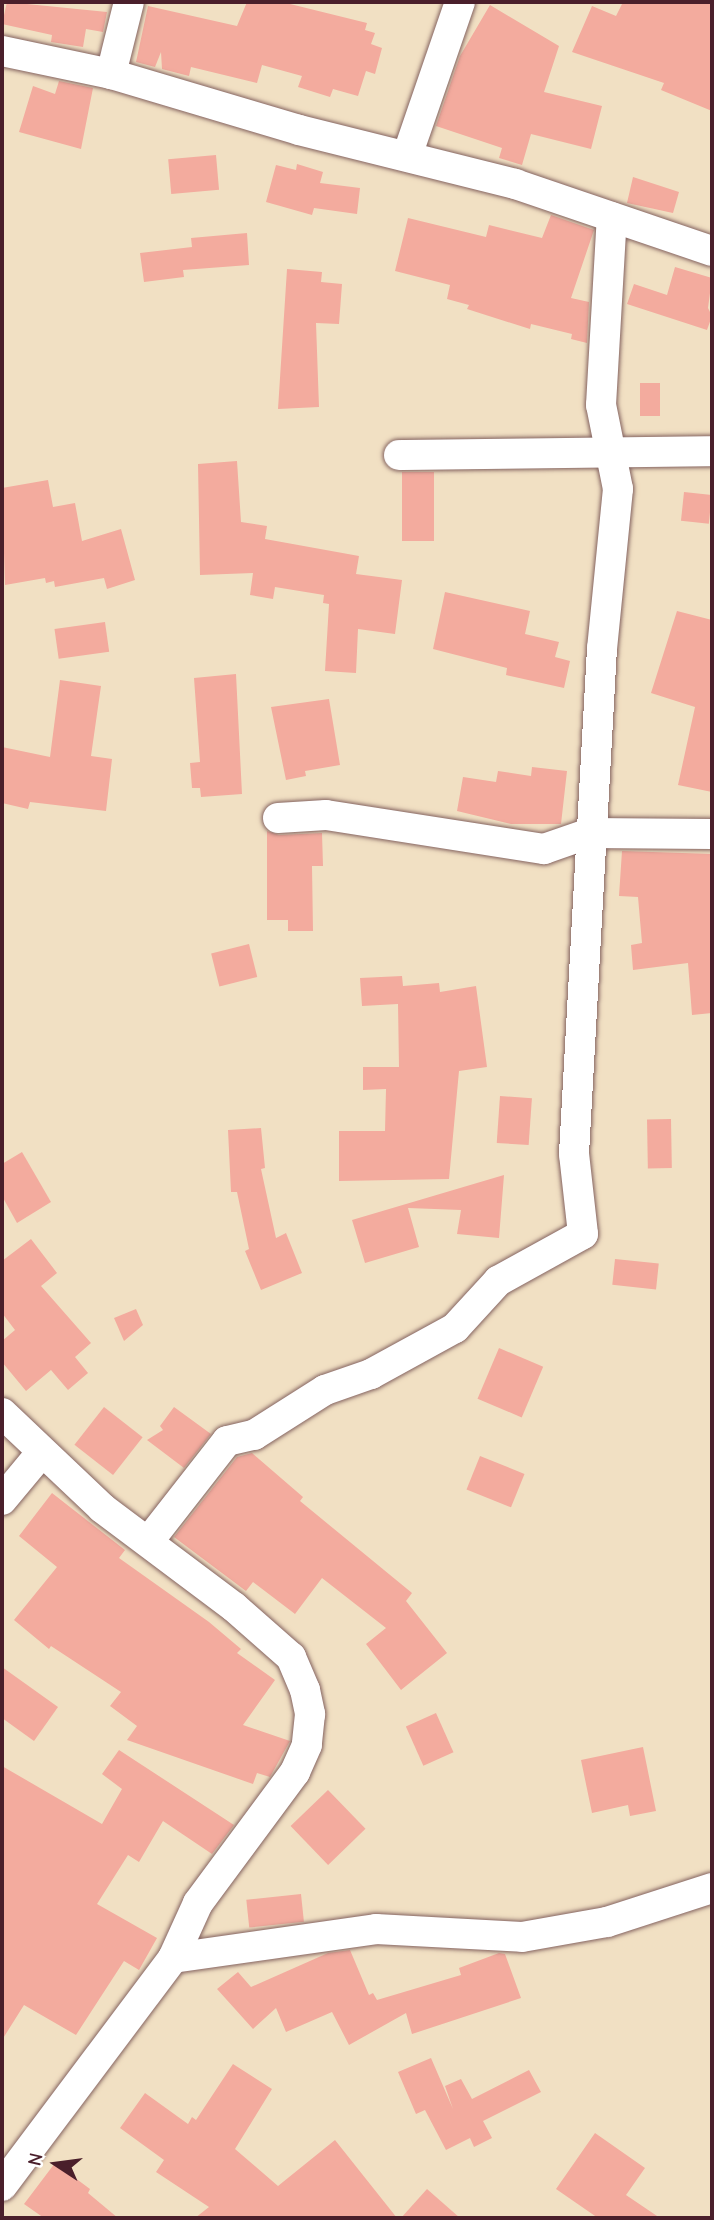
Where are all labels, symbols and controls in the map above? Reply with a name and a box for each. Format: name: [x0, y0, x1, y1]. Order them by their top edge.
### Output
north arrow: [21, 2129, 91, 2199]
text: N: [23, 2151, 48, 2168]

